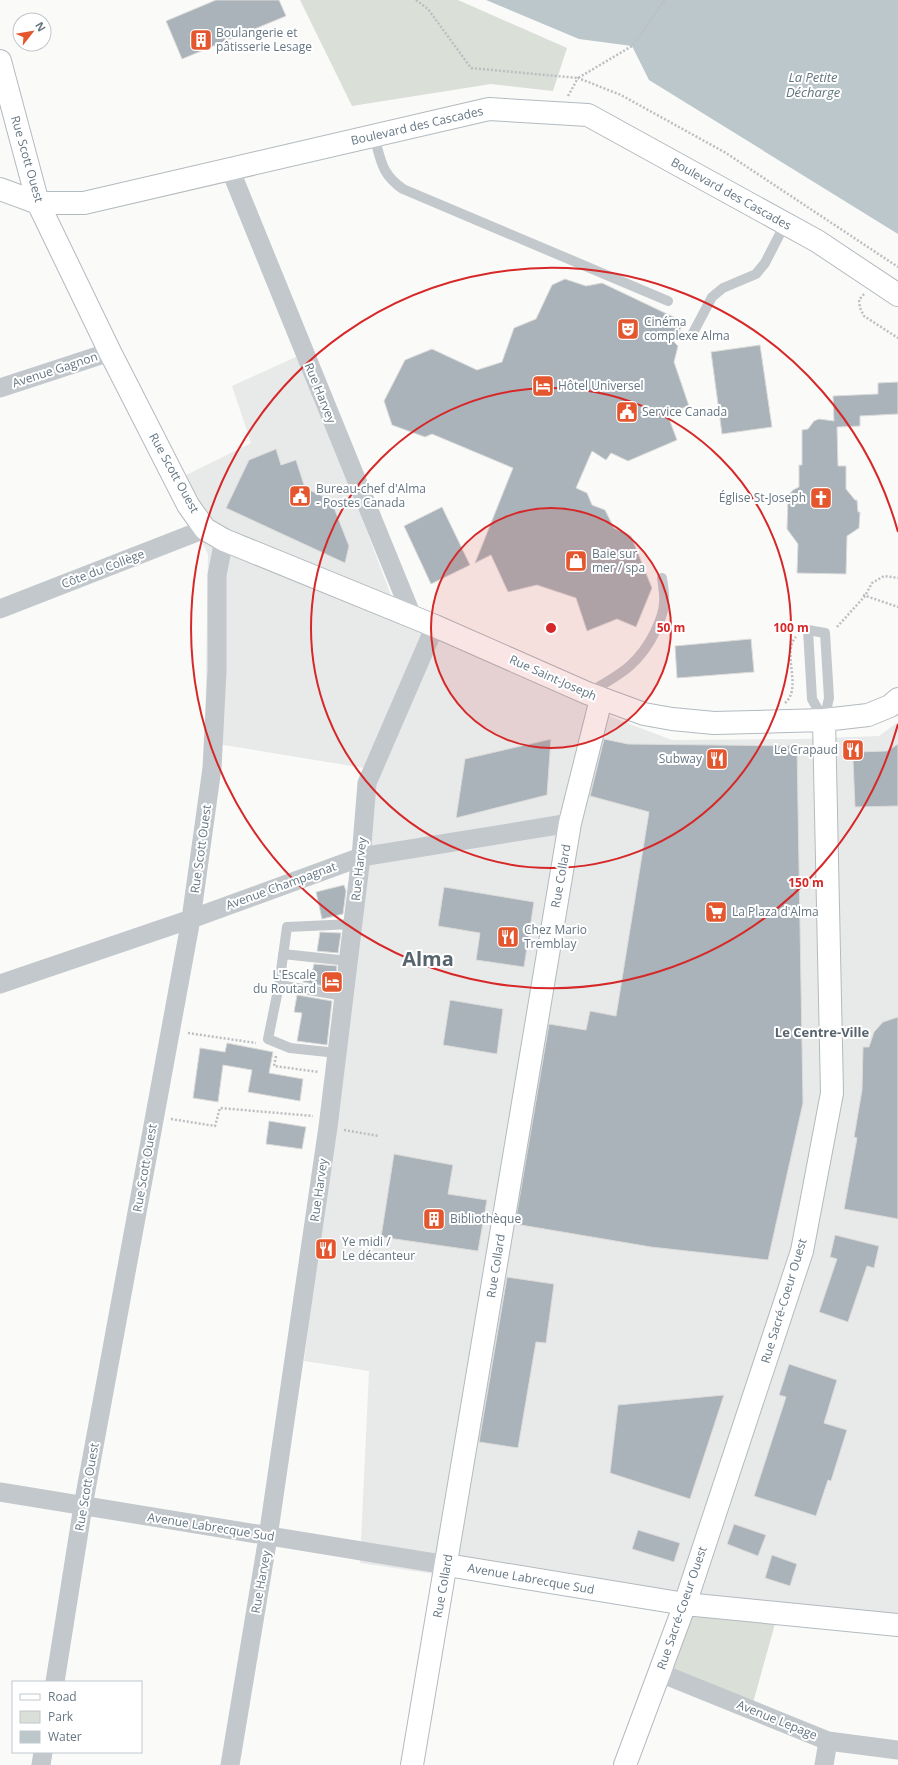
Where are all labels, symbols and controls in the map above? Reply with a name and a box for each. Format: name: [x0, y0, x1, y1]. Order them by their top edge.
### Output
north arrow: [12, 12, 52, 52]
text: N: [32, 19, 50, 34]
place label: Boulangerie et pâtisserie Lesage: [216, 24, 312, 55]
building icon: Boulangerie et pâtisserie Lesage: [188, 27, 214, 53]
water label: La Petite Décharge: [786, 68, 841, 101]
street label: Boulevard des Cascades: [349, 102, 485, 149]
street label: Rue Scott Ouest: [7, 114, 48, 204]
street label: Boulevard des Cascades: [668, 153, 795, 234]
place label: Cinéma complexe Alma: [644, 313, 730, 344]
theatre icon: Cinéma complexe Alma: [615, 316, 641, 342]
street label: Avenue Gagnon: [10, 348, 100, 391]
street label: Rue Harvey: [301, 360, 341, 426]
hotel icon: Hôtel Universel: [530, 373, 556, 399]
place label: Hôtel Universel: [558, 377, 644, 394]
public building icon: Service Canada: [614, 399, 640, 425]
place label: Service Canada: [642, 403, 727, 420]
street label: Rue Scott Ouest: [145, 430, 204, 516]
place label: Bureau-chef d'Alma - Postes Canada: [316, 480, 426, 511]
public building icon: Bureau-chef d'Alma - Postes Canada: [287, 483, 313, 509]
church icon: Église St-Joseph: [808, 485, 834, 511]
place label: Église St-Joseph: [719, 489, 806, 506]
street label: Côte du Collège: [59, 545, 147, 592]
place label: Baie sur mer / spa: [592, 545, 645, 576]
shop icon: Baie sur mer / spa: [563, 548, 589, 574]
text: 50 m: [657, 619, 685, 636]
text: 100 m: [773, 619, 809, 636]
centre of rings: [544, 621, 558, 635]
street label: Rue Saint-Joseph: [507, 651, 600, 704]
restaurant icon: Le Crapaud: [840, 737, 866, 763]
place label: Le Crapaud: [774, 741, 838, 758]
restaurant icon: Subway: [704, 746, 730, 772]
place label: Subway: [659, 750, 703, 767]
street label: Rue Scott Ouest: [186, 804, 215, 894]
street label: Rue Harvey: [347, 835, 370, 902]
street label: Rue Collard: [547, 843, 574, 909]
street label: Avenue Champagnat: [223, 858, 338, 913]
text: 150 m: [788, 874, 824, 891]
supermarket icon: La Plaza d'Alma: [703, 899, 729, 925]
place label: La Plaza d'Alma: [732, 903, 819, 920]
place label: Chez Mario Tremblay: [524, 921, 587, 952]
restaurant icon: Chez Mario Tremblay: [495, 924, 521, 950]
district label: Alma: [402, 945, 454, 972]
place label: L'Escale du Routard: [253, 966, 316, 997]
hotel icon: L'Escale du Routard: [319, 969, 345, 995]
district label: Le Centre-Ville: [775, 1023, 869, 1041]
street label: Rue Scott Ouest: [128, 1122, 161, 1213]
street label: Rue Harvey: [306, 1156, 331, 1223]
building icon: Bibliothèque: [421, 1206, 447, 1232]
place label: Bibliothèque: [450, 1210, 521, 1227]
place label: Ye midi / Le décanteur: [342, 1233, 415, 1264]
street label: Rue Collard: [482, 1233, 509, 1299]
restaurant icon: Ye midi / Le décanteur: [313, 1236, 339, 1262]
street label: Rue Sacré-Coeur Ouest: [756, 1236, 811, 1365]
street label: Rue Scott Ouest: [70, 1441, 103, 1532]
street label: Avenue Labrecque Sud: [146, 1508, 276, 1545]
street label: Rue Sacré-Coeur Ouest: [652, 1544, 711, 1672]
street label: Rue Harvey: [247, 1548, 275, 1615]
street label: Rue Collard: [429, 1553, 456, 1619]
street label: Avenue Labrecque Sud: [466, 1559, 596, 1598]
legend: [12, 1681, 142, 1753]
text: Road: [48, 1688, 77, 1705]
street label: Avenue Lepage: [735, 1696, 820, 1743]
text: Park: [48, 1708, 74, 1725]
text: Water: [48, 1728, 82, 1745]

